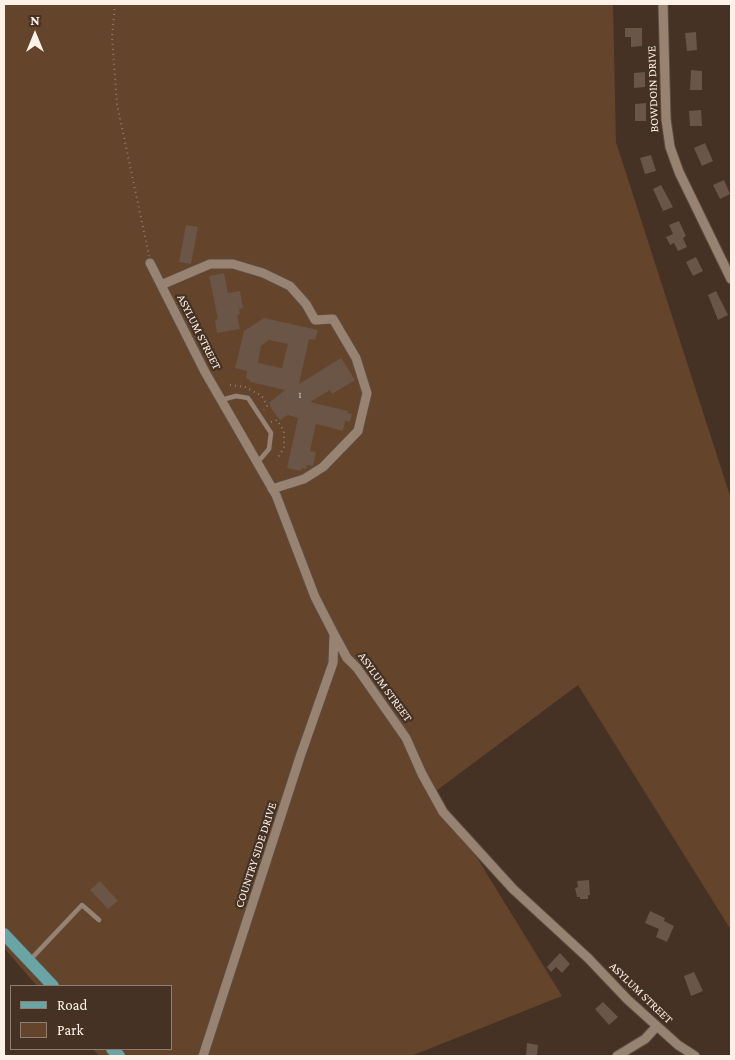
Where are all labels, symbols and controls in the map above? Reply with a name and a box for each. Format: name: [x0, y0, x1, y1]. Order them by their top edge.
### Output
north arrow: [10, 10, 60, 60]
text: N: [30, 12, 40, 28]
street label: BOWDOIN DRIVE: [644, 45, 662, 133]
street label: ASYLUM STREET: [174, 292, 224, 372]
house number: 1: [298, 389, 302, 401]
street label: ASYLUM STREET: [355, 649, 415, 725]
street label: COUNTRY SIDE DRIVE: [232, 801, 280, 909]
street label: ASYLUM STREET: [606, 959, 676, 1027]
legend: [10, 985, 172, 1050]
text: Road: [57, 997, 87, 1013]
text: Park: [57, 1022, 84, 1038]

